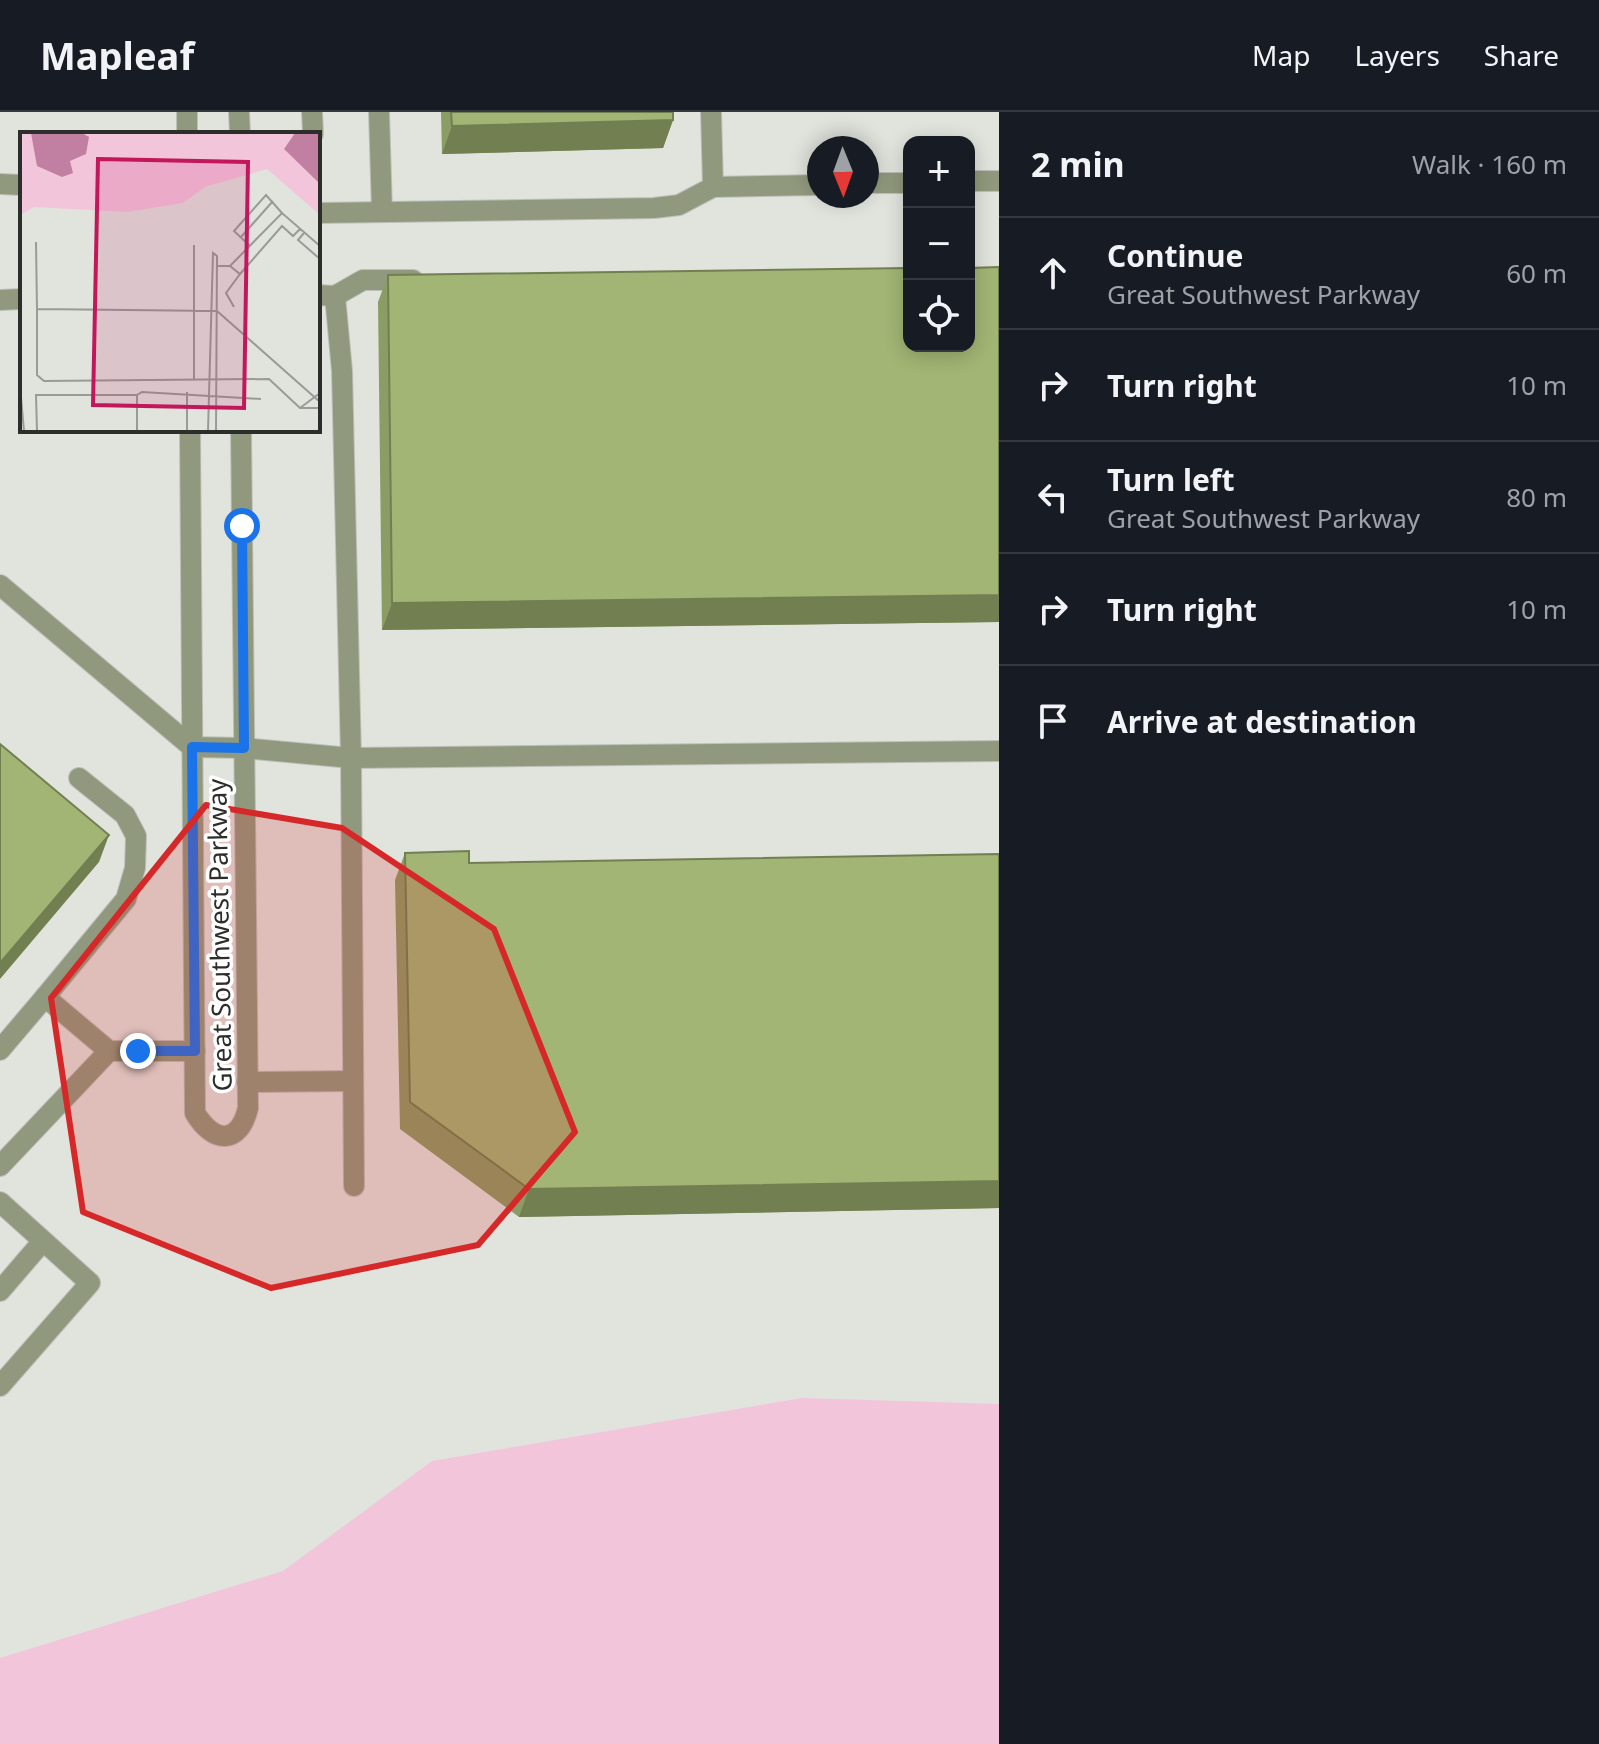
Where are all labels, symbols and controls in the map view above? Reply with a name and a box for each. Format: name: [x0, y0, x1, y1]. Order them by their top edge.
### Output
text: Mapleaf: [40, 29, 194, 81]
text: Map: [1252, 36, 1310, 74]
text: Layers: [1354, 36, 1440, 74]
text: Share: [1484, 36, 1559, 74]
inset map: [20, 132, 320, 432]
north arrow: [807, 136, 879, 208]
map controls: [903, 136, 975, 352]
button: +: [903, 136, 975, 208]
text: 2 min: [1031, 141, 1125, 187]
text: Walk · 160 m: [1412, 146, 1567, 182]
button: −: [903, 208, 975, 280]
text: Continue: [1107, 235, 1243, 276]
icon: ahead: [1031, 251, 1075, 295]
text: 60 m: [1506, 255, 1567, 291]
text: Great Southwest Parkway: [1107, 276, 1420, 312]
button: locate: [903, 280, 975, 352]
icon: right: [1031, 363, 1075, 407]
text: Turn right: [1107, 365, 1257, 406]
text: 10 m: [1506, 367, 1567, 403]
text: Turn left: [1107, 459, 1235, 500]
icon: left: [1031, 475, 1075, 519]
text: 80 m: [1506, 479, 1567, 515]
text: Great Southwest Parkway: [1107, 500, 1420, 536]
route start: [224, 508, 260, 544]
icon: right: [1031, 587, 1075, 631]
text: Turn right: [1107, 589, 1257, 630]
text: 10 m: [1506, 591, 1567, 627]
icon: arrive: [1031, 699, 1075, 743]
text: Arrive at destination: [1107, 701, 1417, 742]
street label: Great Southwest Parkway: [198, 777, 240, 1092]
route end: [120, 1033, 156, 1069]

